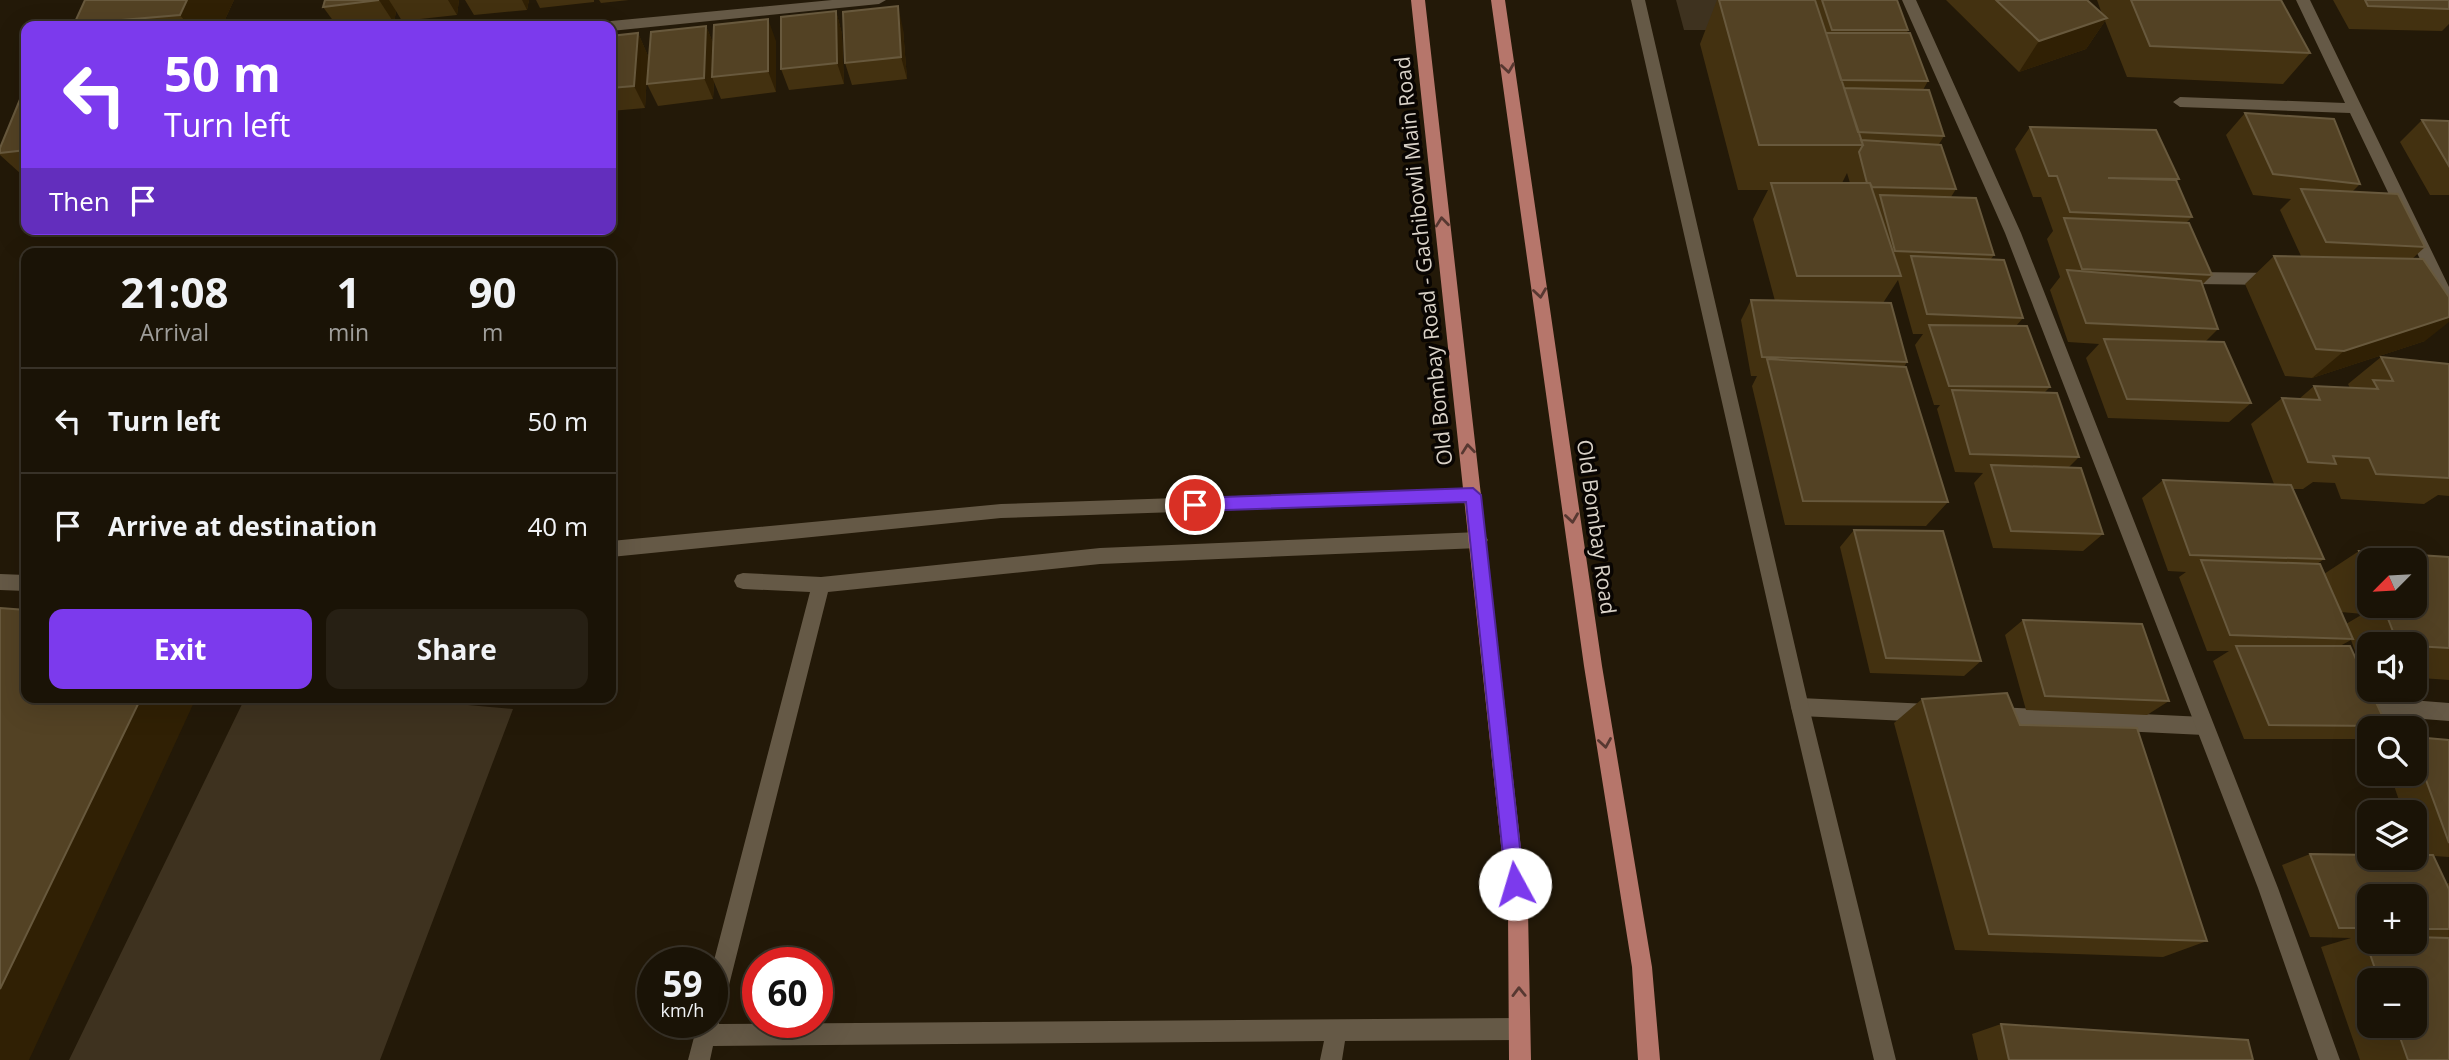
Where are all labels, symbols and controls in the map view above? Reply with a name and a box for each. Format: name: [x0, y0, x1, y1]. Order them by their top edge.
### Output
text: 50 m: [164, 40, 281, 106]
icon: left: [49, 49, 140, 140]
street label: Old Bombay Road - Gachibowli Main Road: [1388, 55, 1458, 467]
one-way arrow: [1500, 62, 1515, 73]
text: Turn left: [164, 103, 290, 146]
icon: arrive: [124, 182, 162, 220]
text: Then: [49, 183, 110, 219]
one-way arrow: [1435, 217, 1450, 228]
text: 21:08: [120, 263, 228, 320]
text: 1: [336, 263, 361, 320]
text: 90: [469, 263, 517, 320]
one-way arrow: [1532, 287, 1547, 299]
text: Arrival: [140, 316, 209, 348]
text: min: [328, 316, 369, 348]
text: m: [482, 316, 503, 348]
icon: left: [49, 402, 87, 440]
text: Turn left: [108, 403, 220, 439]
text: 50 m: [527, 403, 588, 439]
street label: Old Bombay Road: [1571, 438, 1623, 616]
one-way arrow: [1460, 443, 1475, 454]
pin: [1165, 475, 1225, 535]
icon: arrive: [1176, 486, 1214, 524]
icon: arrive: [49, 507, 87, 545]
text: Arrive at destination: [108, 508, 377, 544]
text: 40 m: [527, 508, 588, 544]
one-way arrow: [1564, 512, 1579, 524]
north arrow: [2357, 548, 2427, 618]
map controls: [2357, 548, 2427, 1038]
button: Exit: [49, 609, 312, 689]
button: Share: [326, 609, 588, 689]
button: sound: [2357, 632, 2427, 702]
button: search: [2357, 716, 2427, 786]
one-way arrow: [1597, 737, 1612, 749]
button: layers: [2357, 800, 2427, 870]
position arrow: [1478, 847, 1552, 921]
button: +: [2357, 884, 2427, 954]
speed limit sign: 60: [742, 947, 833, 1038]
text: 59: [662, 960, 703, 1007]
button: −: [2357, 968, 2427, 1038]
one-way arrow: [1511, 986, 1527, 997]
text: km/h: [661, 998, 704, 1022]

